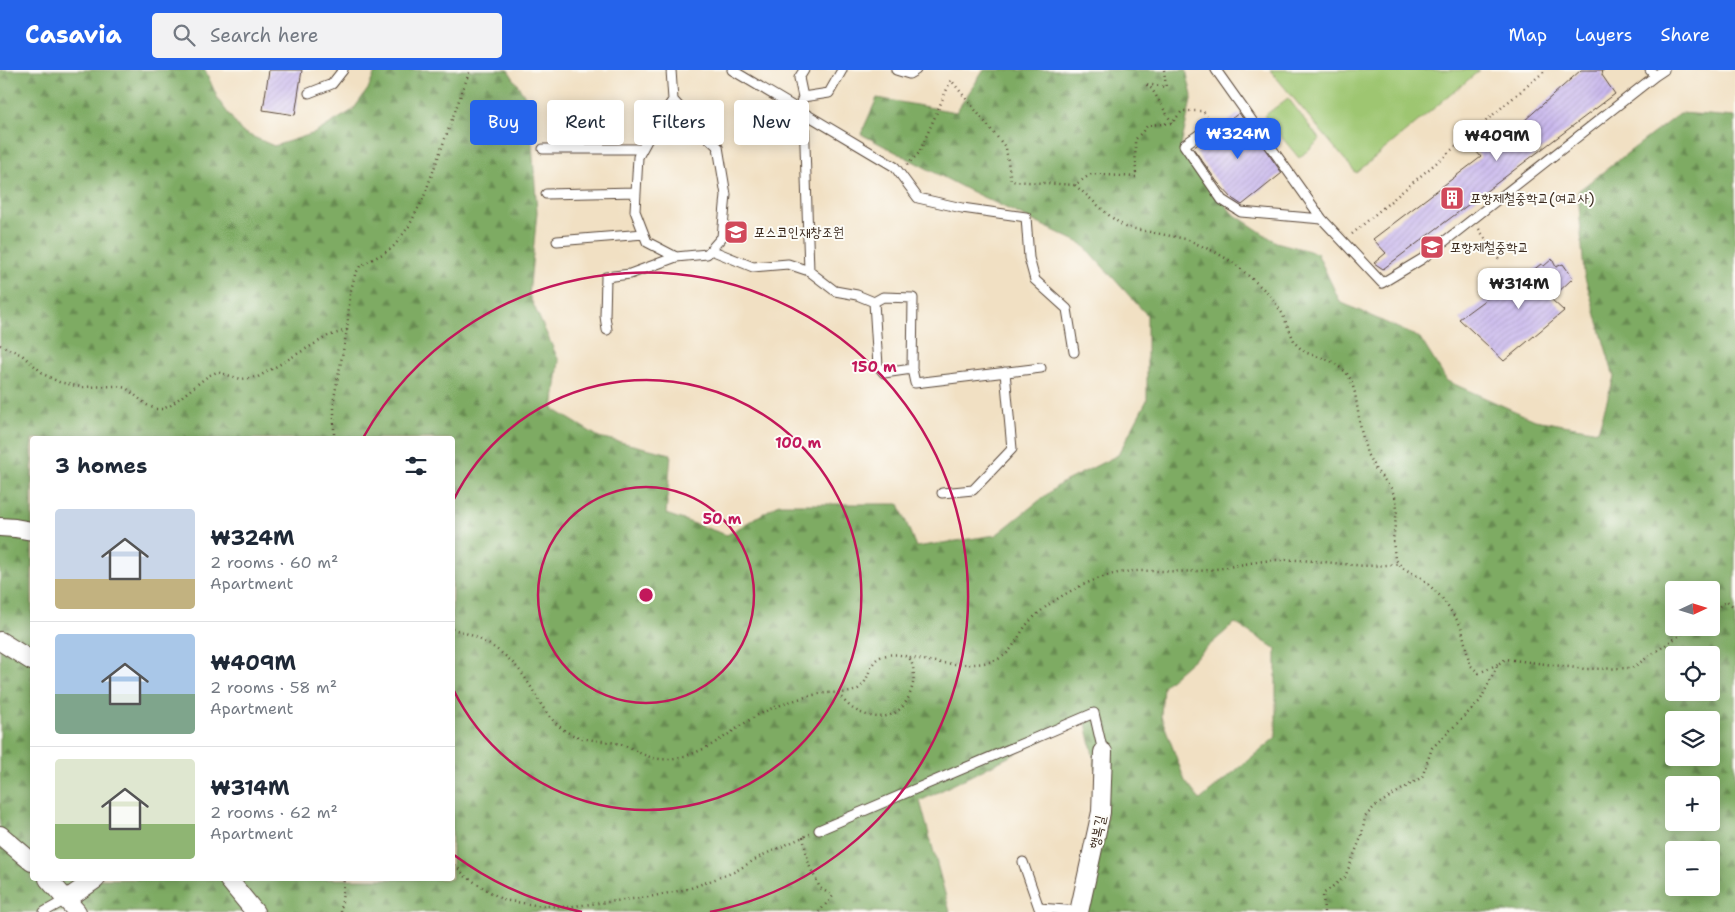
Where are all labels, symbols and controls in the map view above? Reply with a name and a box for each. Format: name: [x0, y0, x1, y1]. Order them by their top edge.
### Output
search box: [152, 13, 502, 58]
text: Casavia: [25, 19, 122, 51]
icon: search: [170, 21, 198, 49]
text: Search here: [210, 23, 318, 48]
text: Map: [1509, 23, 1547, 47]
text: Layers: [1575, 23, 1632, 47]
text: Share: [1660, 23, 1710, 47]
chip: Buy: [470, 100, 537, 145]
chip: Rent: [547, 100, 624, 145]
chip: Filters: [634, 100, 724, 145]
chip: New: [734, 100, 809, 145]
pin: ₩324M: [1203, 118, 1273, 160]
pin: ₩409M: [1462, 119, 1532, 162]
text: ₩324M: [1206, 123, 1270, 144]
text: ₩409M: [1464, 125, 1530, 146]
building icon: 포항제철중학교(여교사): [1439, 185, 1465, 211]
place label: 포항제철중학교(여교사): [1470, 189, 1595, 207]
school or university icon: 포스코인재창조원: [723, 219, 749, 245]
place label: 포스코인재창조원: [754, 223, 844, 241]
school or university icon: 포항제철중학교: [1419, 234, 1445, 260]
place label: 포항제철중학교: [1450, 238, 1529, 256]
pin: ₩314M: [1484, 268, 1554, 310]
text: ₩314M: [1489, 273, 1549, 294]
text: 150 m: [851, 357, 897, 377]
text: 100 m: [775, 433, 821, 453]
text: 3 homes: [55, 452, 147, 480]
icon: filters: [402, 452, 430, 480]
text: 50 m: [703, 509, 742, 529]
text: ₩324M: [210, 524, 295, 552]
icon: home: [95, 529, 155, 589]
text: 2 rooms · 60 m²: [210, 552, 338, 573]
text: Apartment: [210, 573, 293, 594]
north arrow: [1665, 581, 1720, 636]
map controls: [1665, 581, 1720, 896]
centre of rings: [637, 586, 655, 604]
button: locate: [1665, 646, 1720, 701]
text: ₩409M: [210, 649, 296, 677]
icon: home: [95, 654, 155, 714]
text: 2 rooms · 58 m²: [210, 677, 337, 698]
text: Apartment: [210, 698, 293, 719]
button: layers: [1665, 711, 1720, 766]
text: ₩314M: [210, 774, 290, 802]
button: +: [1665, 776, 1720, 831]
icon: home: [95, 779, 155, 839]
text: 2 rooms · 62 m²: [210, 802, 338, 823]
street label: 행복길: [1085, 813, 1109, 850]
text: Apartment: [210, 823, 293, 844]
button: −: [1665, 841, 1720, 896]

